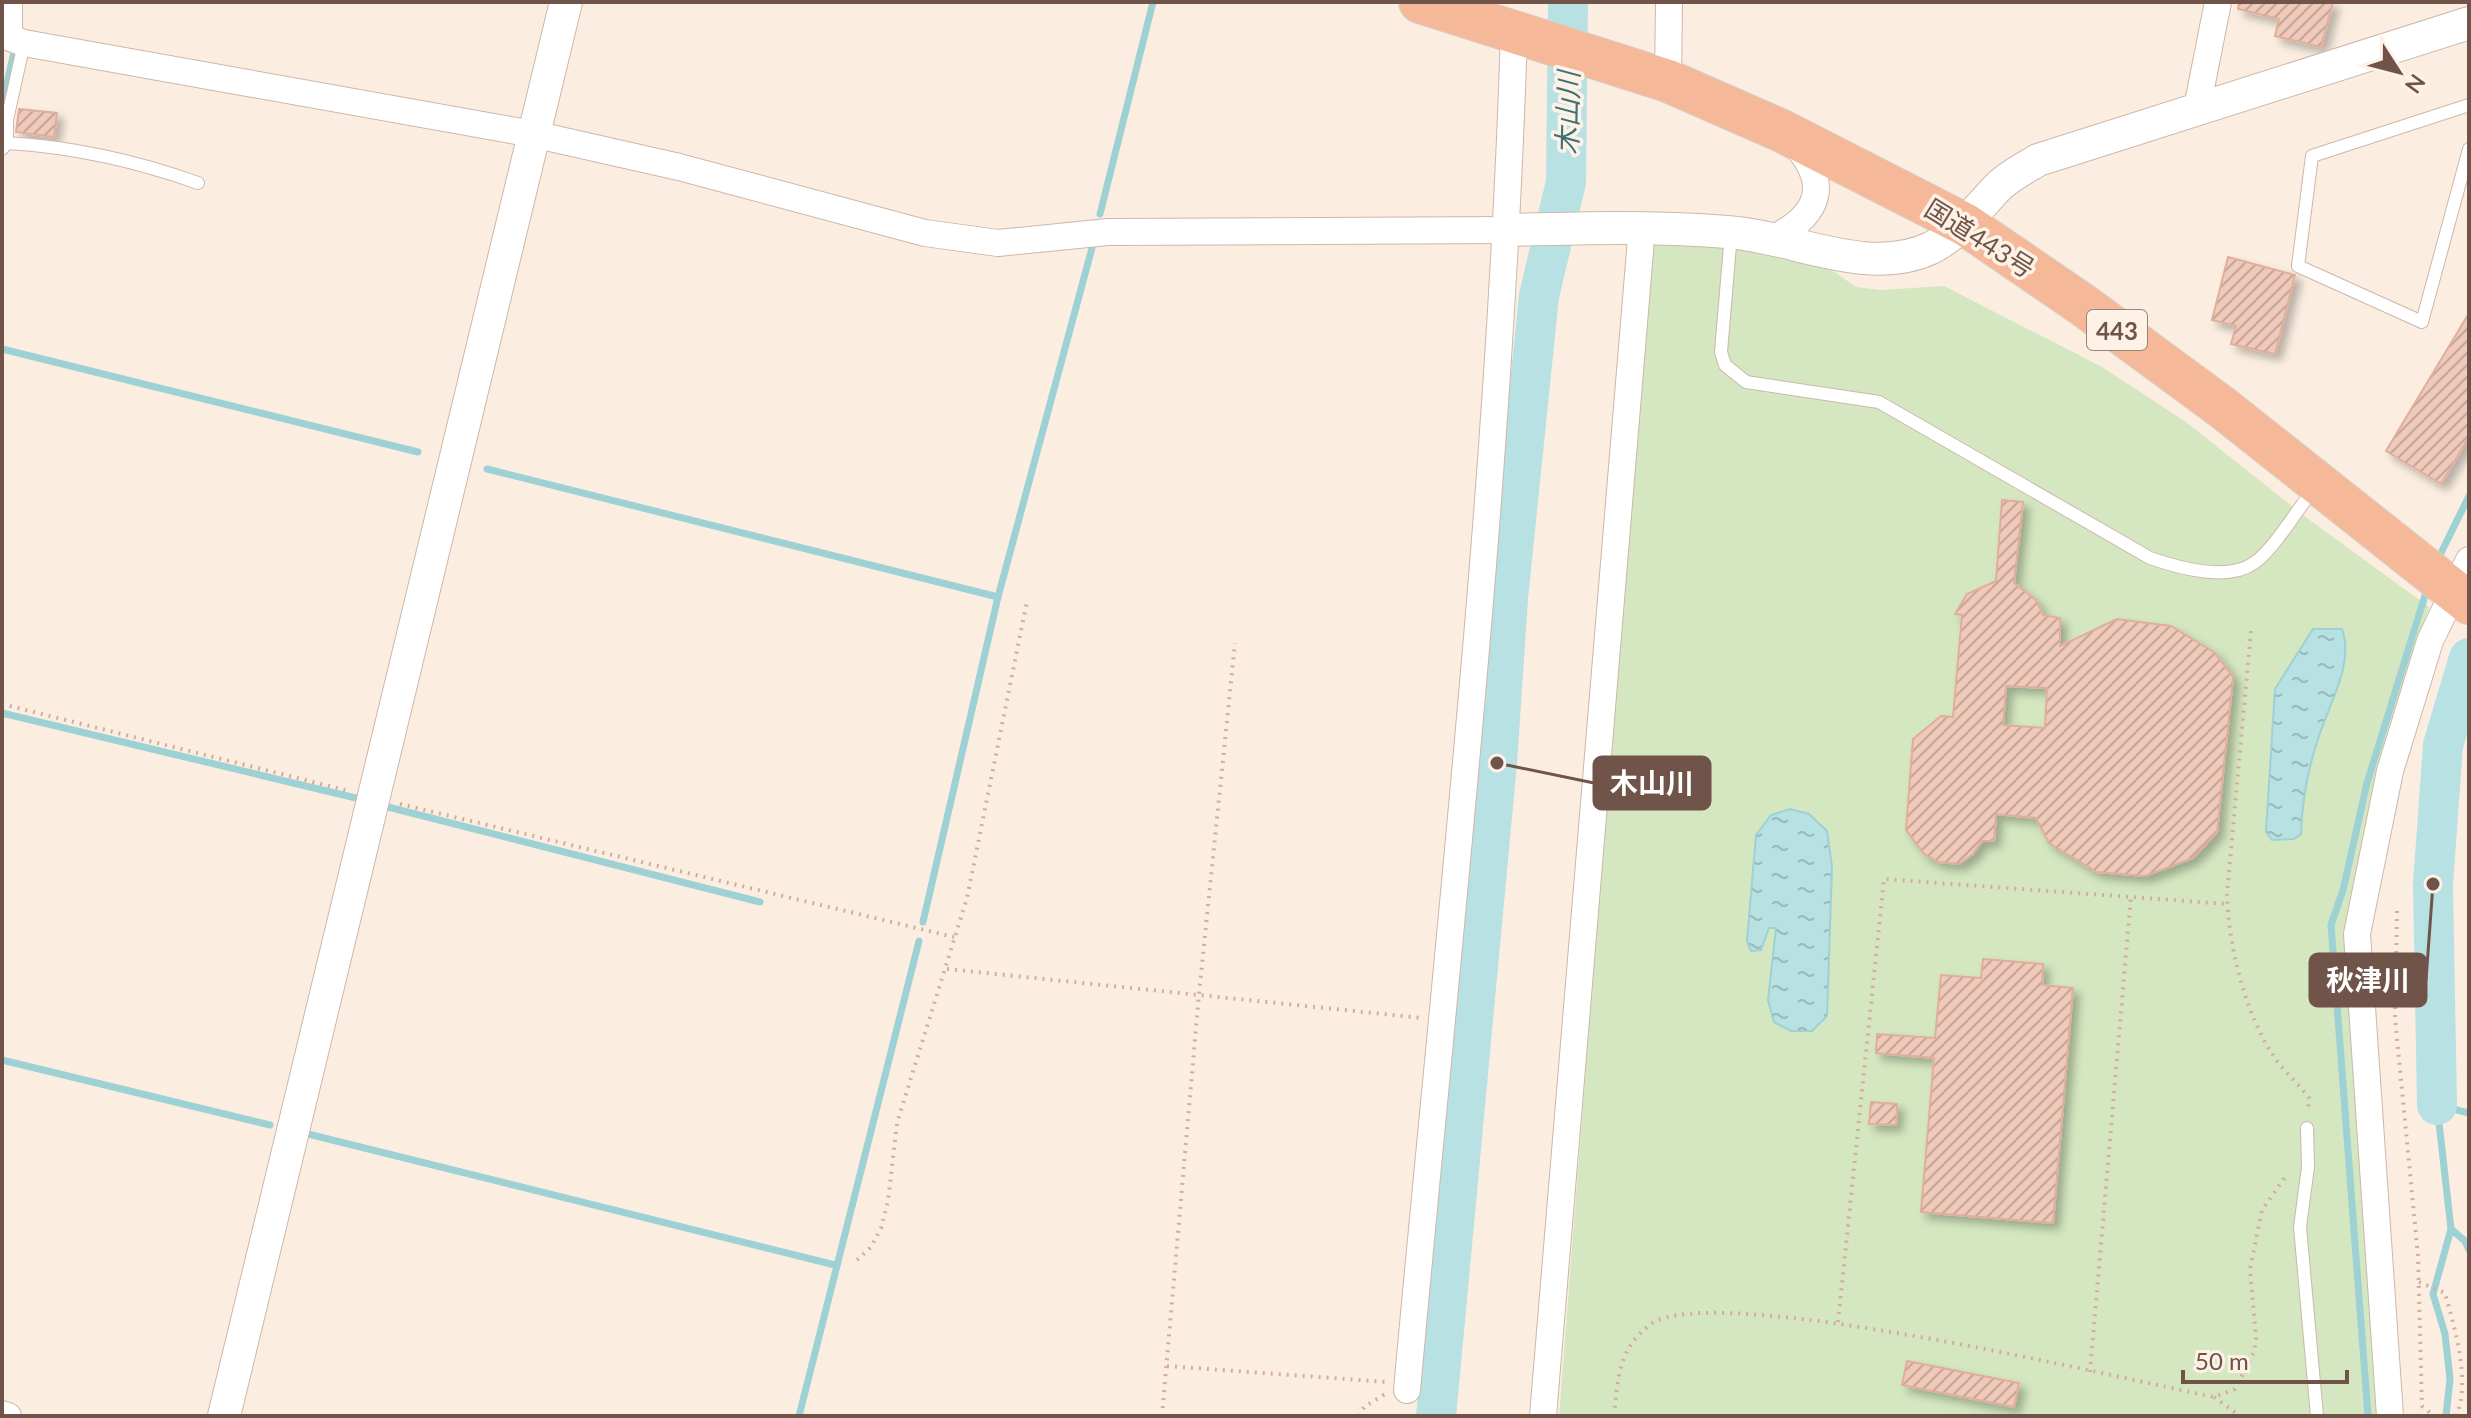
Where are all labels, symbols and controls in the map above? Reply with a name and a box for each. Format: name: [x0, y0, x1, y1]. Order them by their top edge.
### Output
north arrow: [2359, 32, 2439, 112]
water label: 木山川: [1549, 68, 1585, 155]
text: N: [2400, 69, 2431, 99]
street label: 国道443号: [1919, 192, 2041, 284]
road number: 443: [2087, 310, 2147, 350]
callout: 木山川: [1594, 757, 1710, 809]
text: 木山川: [1610, 765, 1694, 799]
callout: 秋津川: [2310, 954, 2426, 1006]
text: 秋津川: [2326, 962, 2410, 996]
scale bar: [2183, 1334, 2347, 1384]
text: 50 m: [2195, 1346, 2249, 1375]

